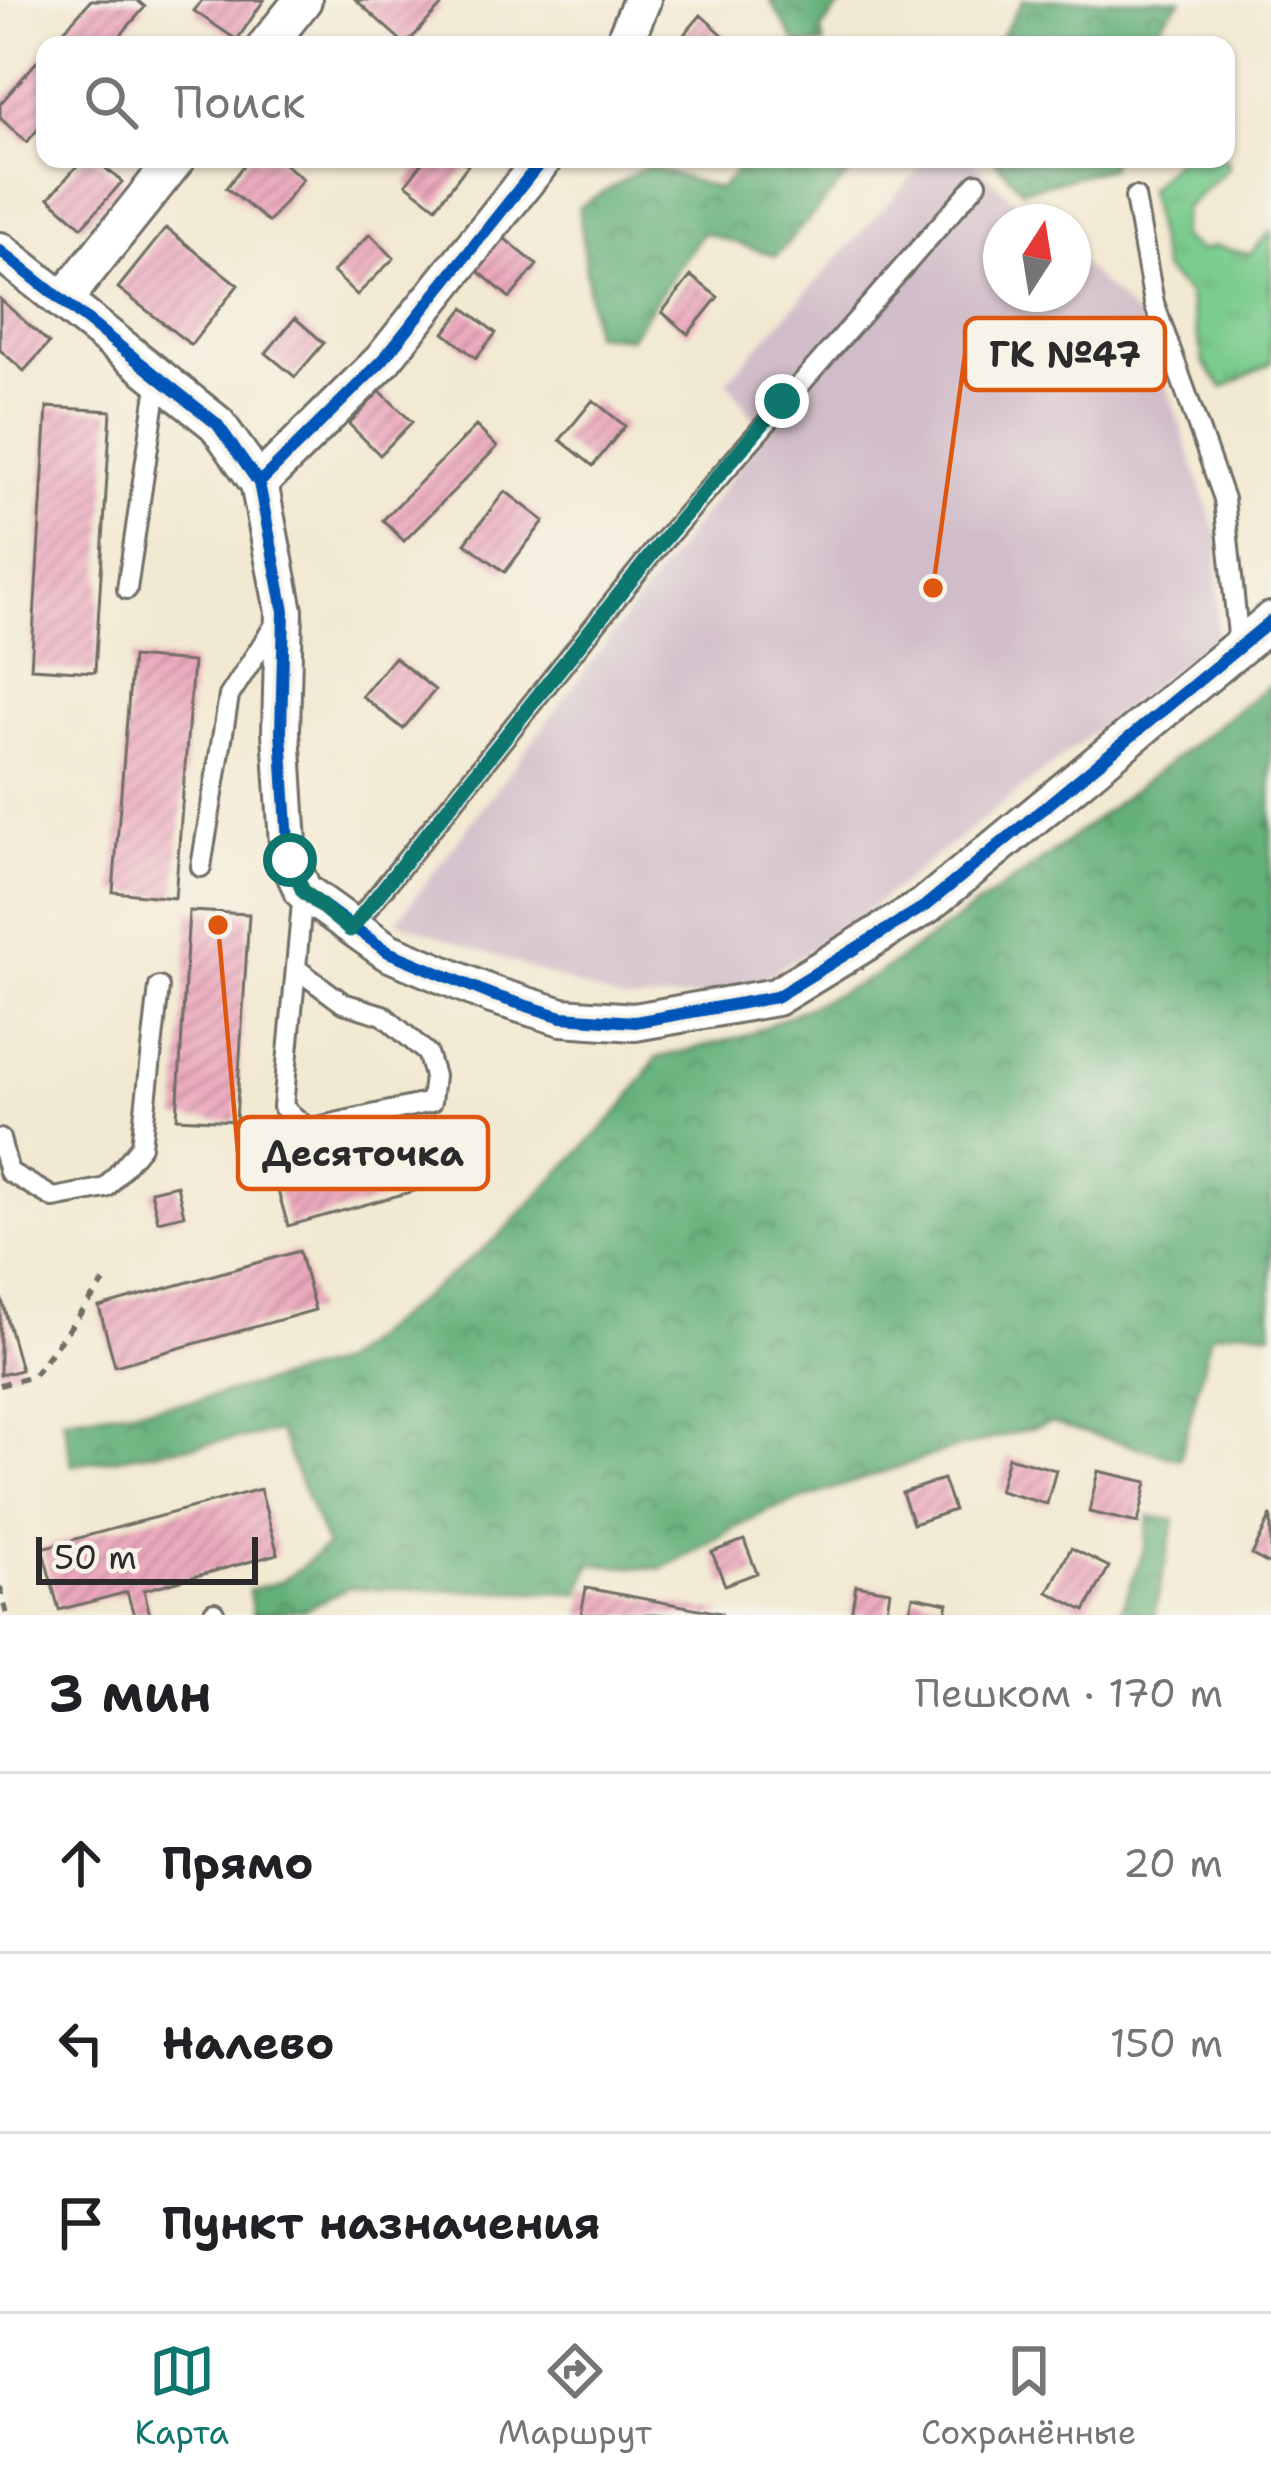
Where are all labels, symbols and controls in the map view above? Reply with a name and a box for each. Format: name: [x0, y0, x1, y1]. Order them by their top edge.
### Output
search box: [36, 36, 1235, 168]
icon: search: [78, 69, 144, 135]
text: Поиск: [174, 72, 305, 132]
north arrow: [983, 204, 1091, 312]
callout: ГК №47: [965, 318, 1165, 390]
text: ГК №47: [989, 330, 1141, 379]
route end: [755, 374, 809, 428]
route start: [263, 833, 317, 887]
callout: Десяточка: [238, 1117, 488, 1189]
text: Десяточка: [262, 1129, 464, 1178]
scale bar: [36, 1531, 258, 1584]
text: 50 m: [54, 1535, 137, 1580]
text: 3 мин: [48, 1659, 212, 1727]
text: Пешком · 170 m: [915, 1667, 1223, 1719]
icon: ahead: [48, 1830, 114, 1896]
text: Прямо: [162, 1833, 313, 1893]
text: 20 m: [1123, 1837, 1223, 1889]
icon: left: [48, 2010, 114, 2076]
text: Налево: [162, 2013, 335, 2073]
text: 150 m: [1110, 2017, 1223, 2069]
icon: arrive: [48, 2190, 114, 2256]
text: Пункт назначения: [162, 2193, 601, 2253]
tab: Карта: [135, 2338, 229, 2455]
tab: Маршрут: [498, 2338, 652, 2455]
tab: Сохранённые: [921, 2338, 1136, 2455]

